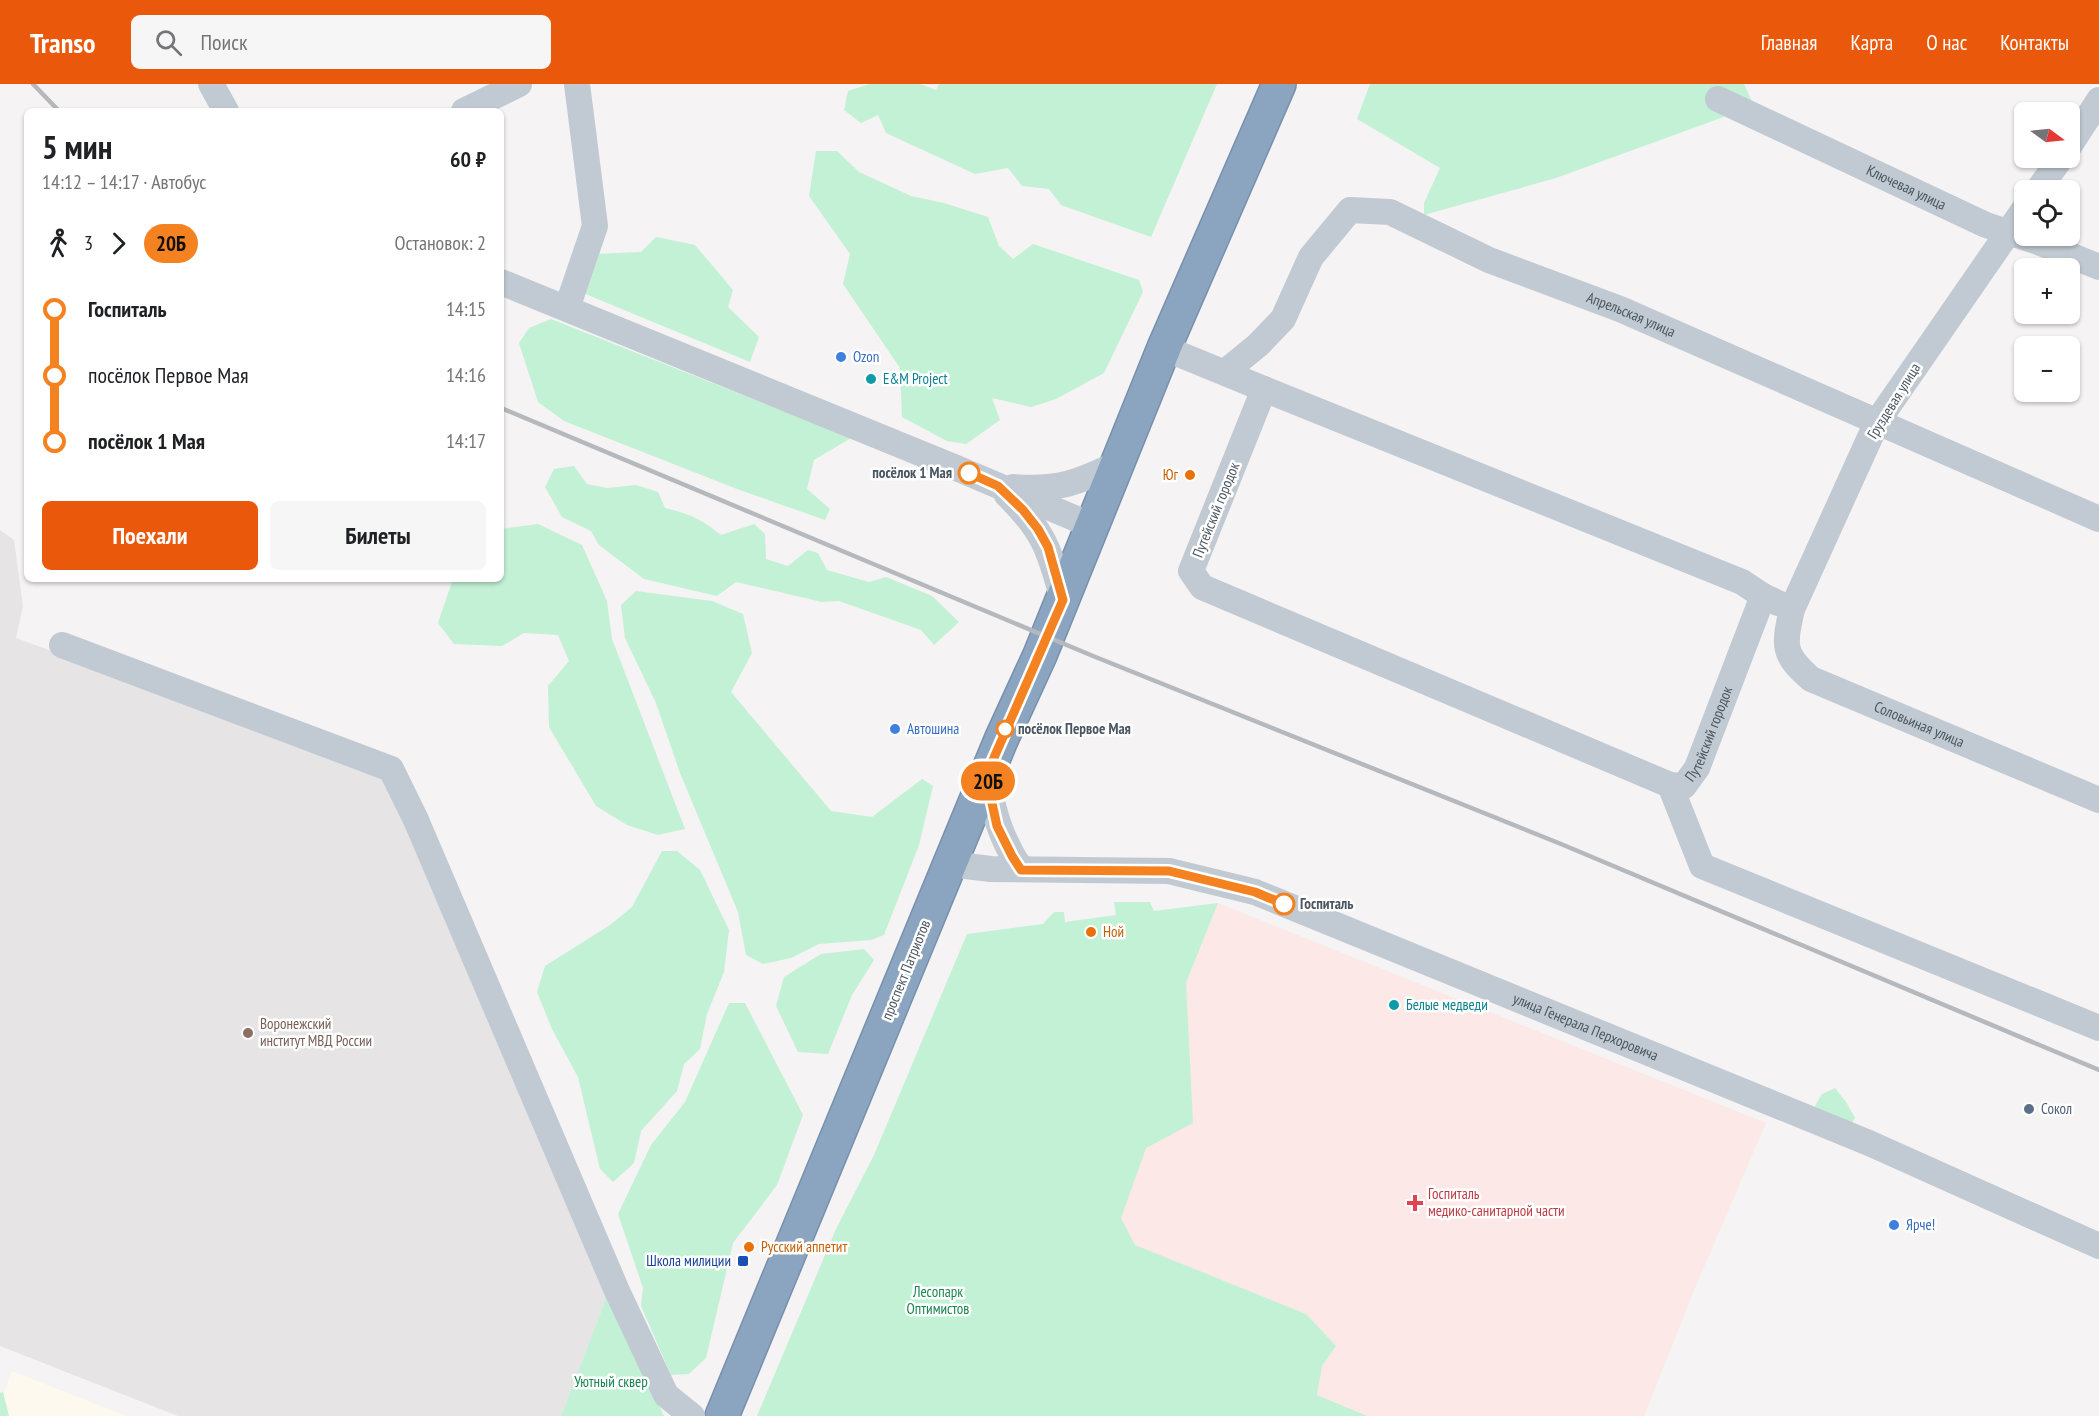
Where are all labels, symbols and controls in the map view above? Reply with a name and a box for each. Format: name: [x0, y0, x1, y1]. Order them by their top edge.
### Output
search box: [131, 15, 551, 69]
text: Transo: [30, 24, 95, 61]
icon: search: [152, 26, 185, 59]
text: Поиск: [200, 28, 248, 56]
text: Главная: [1761, 29, 1817, 56]
text: Карта: [1850, 29, 1893, 56]
text: О нас: [1926, 29, 1967, 56]
text: Контакты: [2000, 29, 2069, 56]
north arrow: [2014, 102, 2080, 168]
map controls: [2014, 102, 2080, 402]
text: 5 мин: [42, 125, 112, 168]
text: 60 ₽: [450, 145, 486, 173]
street label: Ключевая улица: [1863, 160, 1949, 214]
text: 14:12 – 14:17 · Автобус: [42, 169, 206, 195]
button: locate: [2014, 180, 2080, 246]
icon: walk: [42, 227, 75, 260]
icon: forward: [102, 227, 135, 260]
text: 3: [84, 230, 93, 256]
text: 20Б: [156, 230, 186, 257]
text: Остановок: 2: [395, 230, 486, 256]
button: +: [2014, 258, 2080, 324]
street label: Апрельская улица: [1584, 287, 1679, 341]
text: Госпиталь: [88, 295, 167, 323]
text: 14:15: [446, 296, 486, 322]
button: −: [2014, 336, 2080, 402]
place label: Ozon: [853, 347, 879, 366]
marker: Ozon: [834, 350, 848, 364]
street label: Груздевая улица: [1863, 359, 1924, 442]
text: посёлок Первое Мая: [88, 361, 248, 389]
text: 14:16: [446, 362, 486, 388]
place label: E&M Project: [883, 369, 948, 388]
marker: E&M Project: [864, 372, 878, 386]
text: посёлок 1 Мая: [88, 427, 205, 455]
text: 14:17: [446, 428, 486, 454]
street label: Путейский городок: [1188, 459, 1243, 560]
marker: посёлок 1 Мая: [958, 462, 980, 484]
place label: посёлок 1 Мая: [872, 463, 952, 482]
place label: Юг: [1163, 465, 1179, 484]
marker: Юг: [1183, 468, 1197, 482]
button: Поехали: [42, 501, 258, 570]
button: Билеты: [270, 501, 486, 570]
street label: Путейский городок: [1680, 683, 1737, 785]
street label: Соловьиная улица: [1871, 697, 1967, 751]
place label: Автошина: [907, 719, 959, 738]
place label: посёлок Первое Мая: [1018, 719, 1131, 738]
marker: посёлок Первое Мая: [996, 720, 1014, 738]
marker: Автошина: [888, 722, 902, 736]
line badge: 20Б: [954, 762, 1022, 800]
text: 20Б: [973, 768, 1003, 795]
marker: Госпиталь: [1273, 893, 1295, 915]
place label: Госпиталь: [1300, 894, 1354, 913]
street label: проспект Патриотов: [877, 917, 934, 1023]
place label: Ной: [1103, 922, 1124, 941]
marker: Ной: [1084, 925, 1098, 939]
street label: улица Генерала Перхоровича: [1510, 989, 1661, 1065]
place label: Белые медведи: [1406, 995, 1488, 1014]
marker: Белые медведи: [1387, 998, 1401, 1012]
place label: Воронежский институт МВД России: [260, 1014, 372, 1050]
marker: Воронежский институт МВД России: [241, 1026, 255, 1040]
place label: Сокол: [2041, 1099, 2072, 1118]
marker: Сокол: [2022, 1102, 2036, 1116]
place label: Госпиталь медико-санитарной части: [1428, 1184, 1565, 1220]
marker: Госпиталь медико-санитарной части: [1406, 1194, 1424, 1212]
place label: Ярче!: [1906, 1215, 1935, 1234]
marker: Ярче!: [1887, 1218, 1901, 1232]
place label: Русский аппетит: [761, 1237, 847, 1256]
marker: Русский аппетит: [742, 1240, 756, 1254]
place label: Школа милиции: [646, 1251, 731, 1270]
marker: Школа милиции: [736, 1254, 750, 1268]
park label: Лесопарк Оптимистов: [907, 1282, 969, 1318]
park label: Уютный сквер: [574, 1372, 648, 1391]

